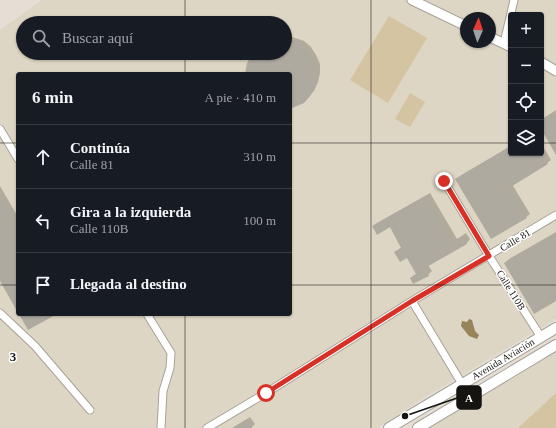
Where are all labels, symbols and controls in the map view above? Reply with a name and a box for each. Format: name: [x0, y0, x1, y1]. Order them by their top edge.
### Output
north arrow: [460, 12, 496, 48]
map controls: [508, 12, 544, 156]
button: +: [508, 12, 544, 48]
search box: [16, 16, 292, 60]
icon: search: [30, 27, 52, 49]
text: Buscar aquí: [62, 30, 133, 46]
button: −: [508, 48, 544, 84]
button: locate: [508, 84, 544, 120]
text: 6 min: [32, 88, 73, 107]
text: A pie · 410 m: [205, 90, 276, 105]
button: layers: [508, 120, 544, 156]
text: Continúa: [70, 140, 130, 156]
icon: ahead: [32, 146, 54, 168]
text: 310 m: [243, 149, 276, 164]
text: Calle 81: [70, 157, 114, 172]
route end: [435, 172, 453, 190]
text: Gira a la izquierda: [70, 204, 191, 220]
icon: left: [32, 210, 54, 232]
text: 100 m: [243, 213, 276, 228]
text: Calle 110B: [70, 221, 128, 236]
street label: Calle 81: [498, 227, 532, 253]
street label: Calle 110B: [494, 268, 528, 312]
icon: arrive: [32, 274, 54, 296]
text: Llegada al destino: [70, 276, 187, 292]
street label: Avenida Aviación: [470, 336, 536, 382]
text: 3: [10, 349, 17, 364]
route start: [257, 384, 275, 402]
callout: A: [457, 386, 481, 409]
text: A: [465, 392, 473, 404]

